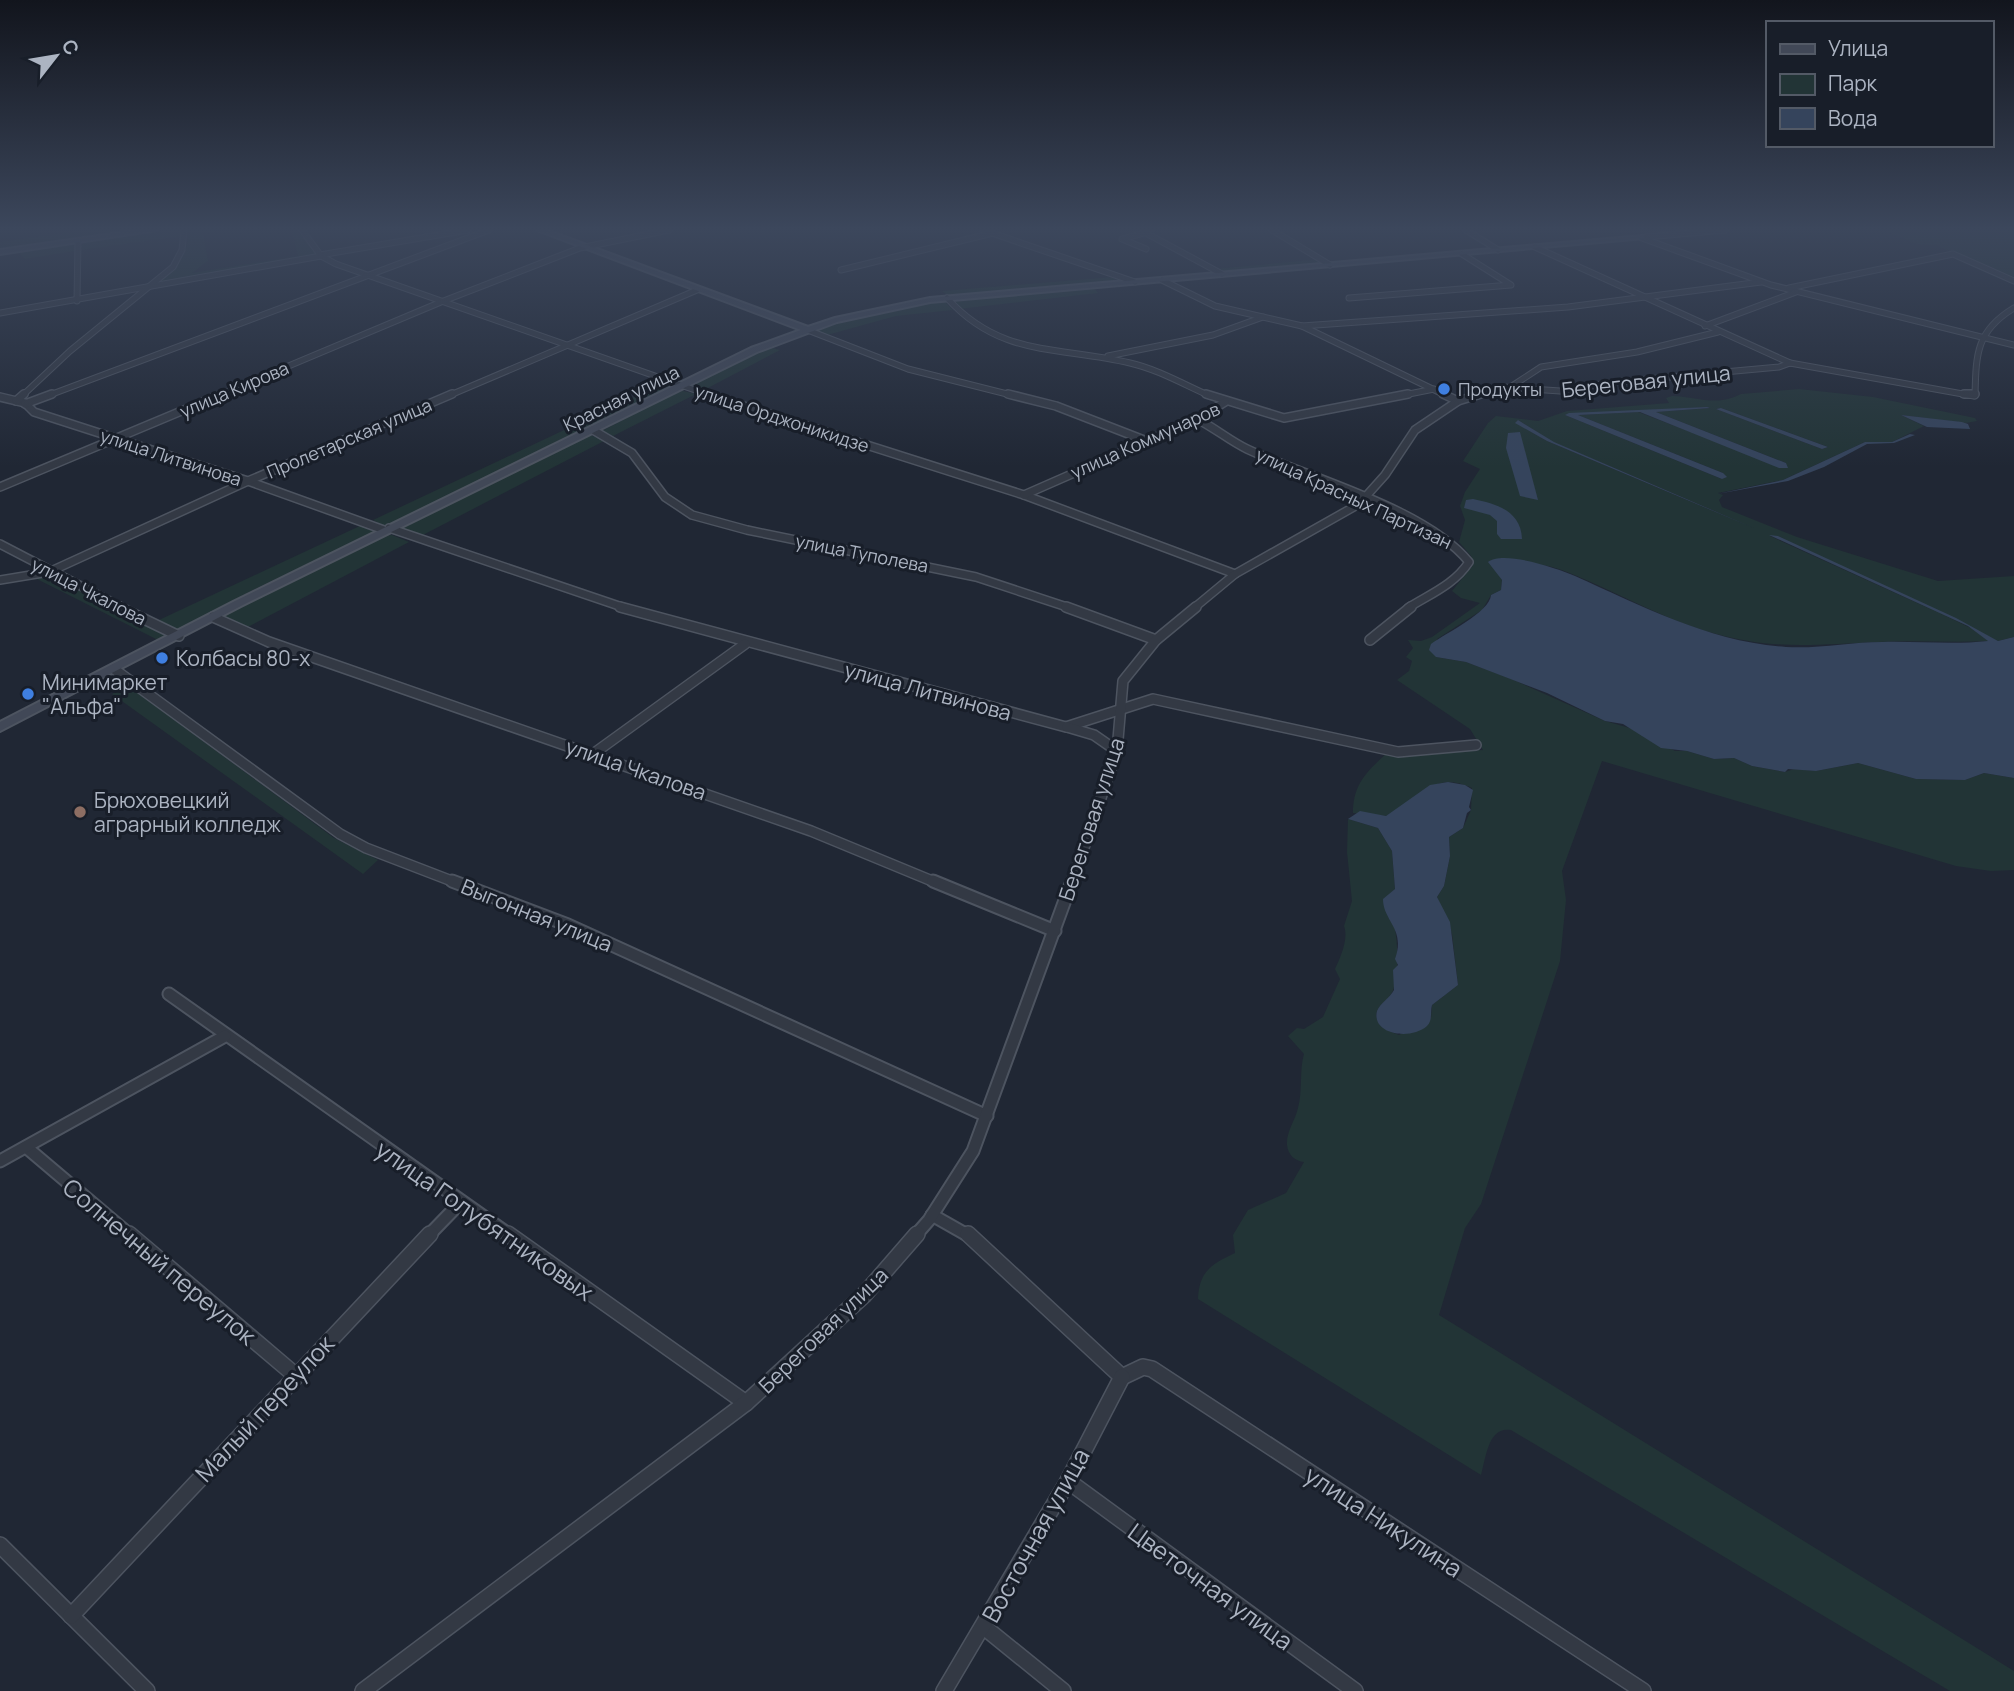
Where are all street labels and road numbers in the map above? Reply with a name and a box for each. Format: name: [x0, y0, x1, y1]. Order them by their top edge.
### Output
street label: улица Кирова: [176, 355, 292, 423]
street label: Береговая улица: [1560, 358, 1732, 404]
street label: Красная улица: [559, 360, 683, 436]
street label: улица Орджоникидзе: [692, 378, 872, 458]
street label: Пролетарская улица: [263, 392, 435, 484]
street label: улица Коммунаров: [1067, 396, 1224, 484]
street label: улица Литвинова: [97, 423, 245, 491]
street label: улица Красных Партизан: [1252, 442, 1456, 554]
street label: улица Туполева: [794, 528, 930, 578]
street label: улица Чкалова: [28, 552, 150, 630]
street label: улица Литвинова: [841, 655, 1015, 727]
street label: улица Чкалова: [562, 732, 710, 806]
street label: Береговая улица: [1051, 734, 1131, 904]
street label: Выгонная улица: [457, 872, 617, 958]
street label: улица Голубятниковых: [370, 1132, 601, 1308]
street label: Солнечный переулок: [56, 1170, 264, 1352]
street label: Береговая улица: [752, 1261, 894, 1399]
street label: Малый переулок: [187, 1327, 341, 1489]
street label: Восточная улица: [973, 1442, 1097, 1628]
street label: улица Никулина: [1299, 1458, 1469, 1584]
street label: Цветочная улица: [1122, 1515, 1300, 1657]

